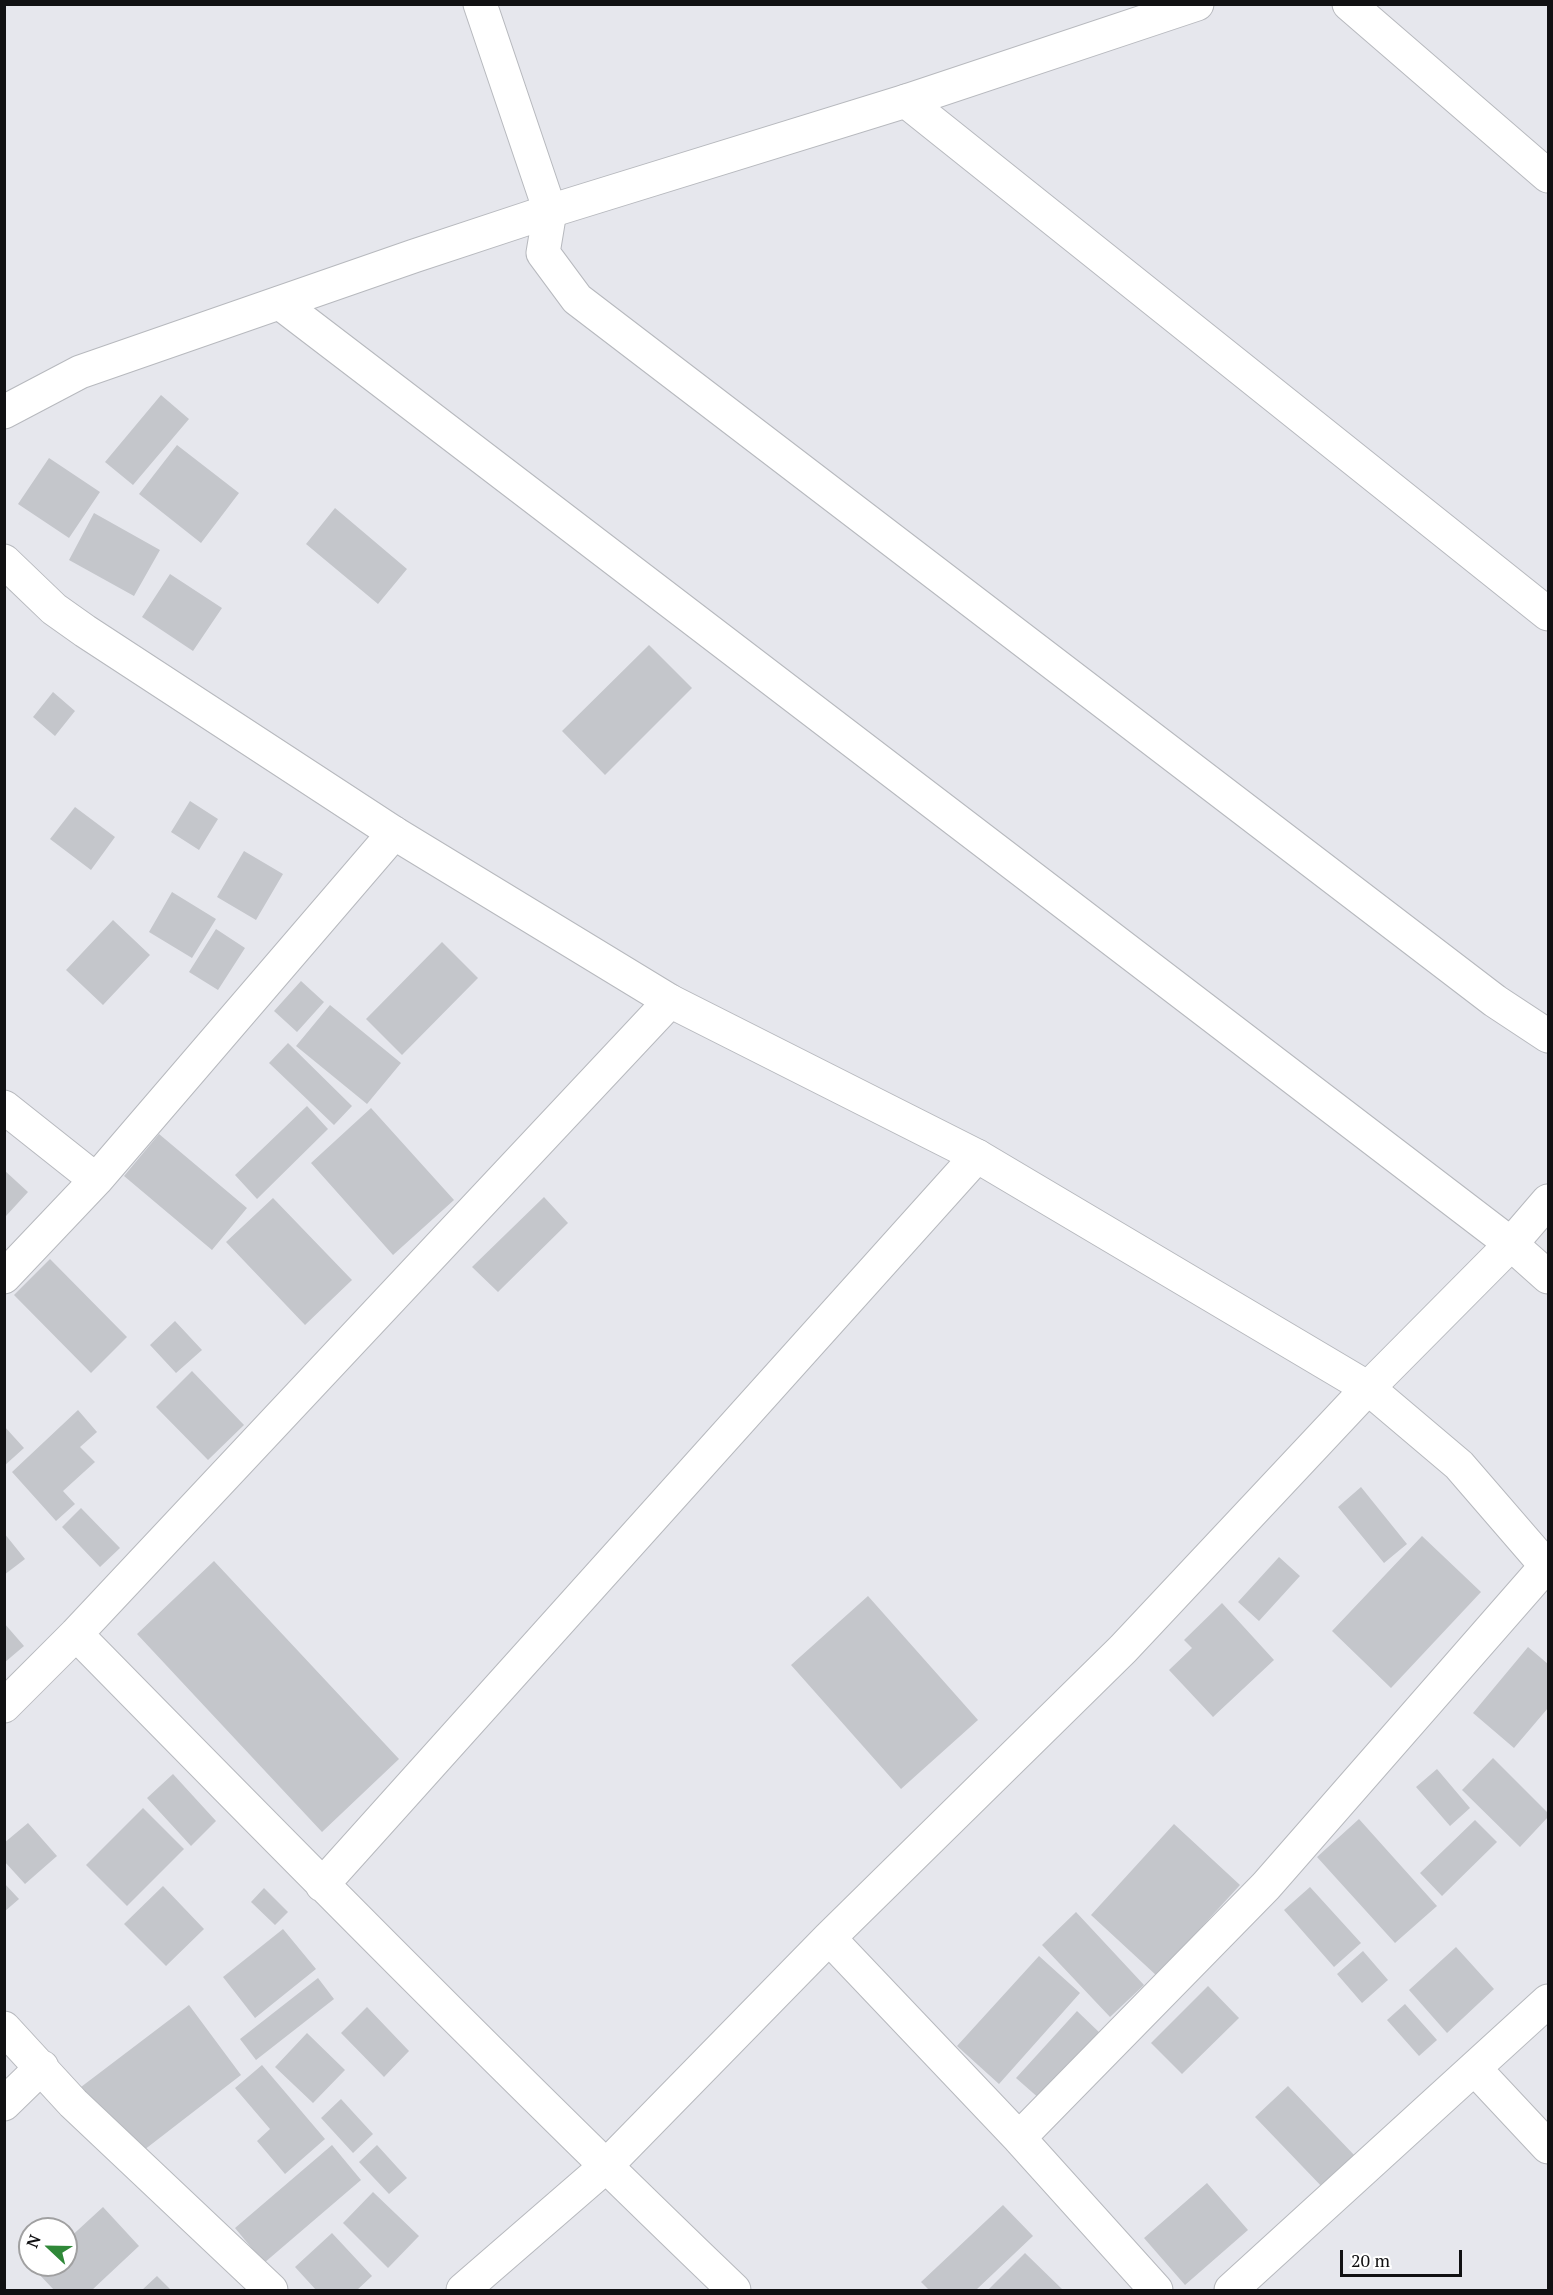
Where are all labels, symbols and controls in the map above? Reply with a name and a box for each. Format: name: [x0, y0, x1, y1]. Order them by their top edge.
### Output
north arrow: [18, 2217, 78, 2277]
text: N: [21, 2231, 46, 2251]
scale bar: [1343, 2238, 1464, 2276]
text: 20 m: [1351, 2248, 1390, 2272]

